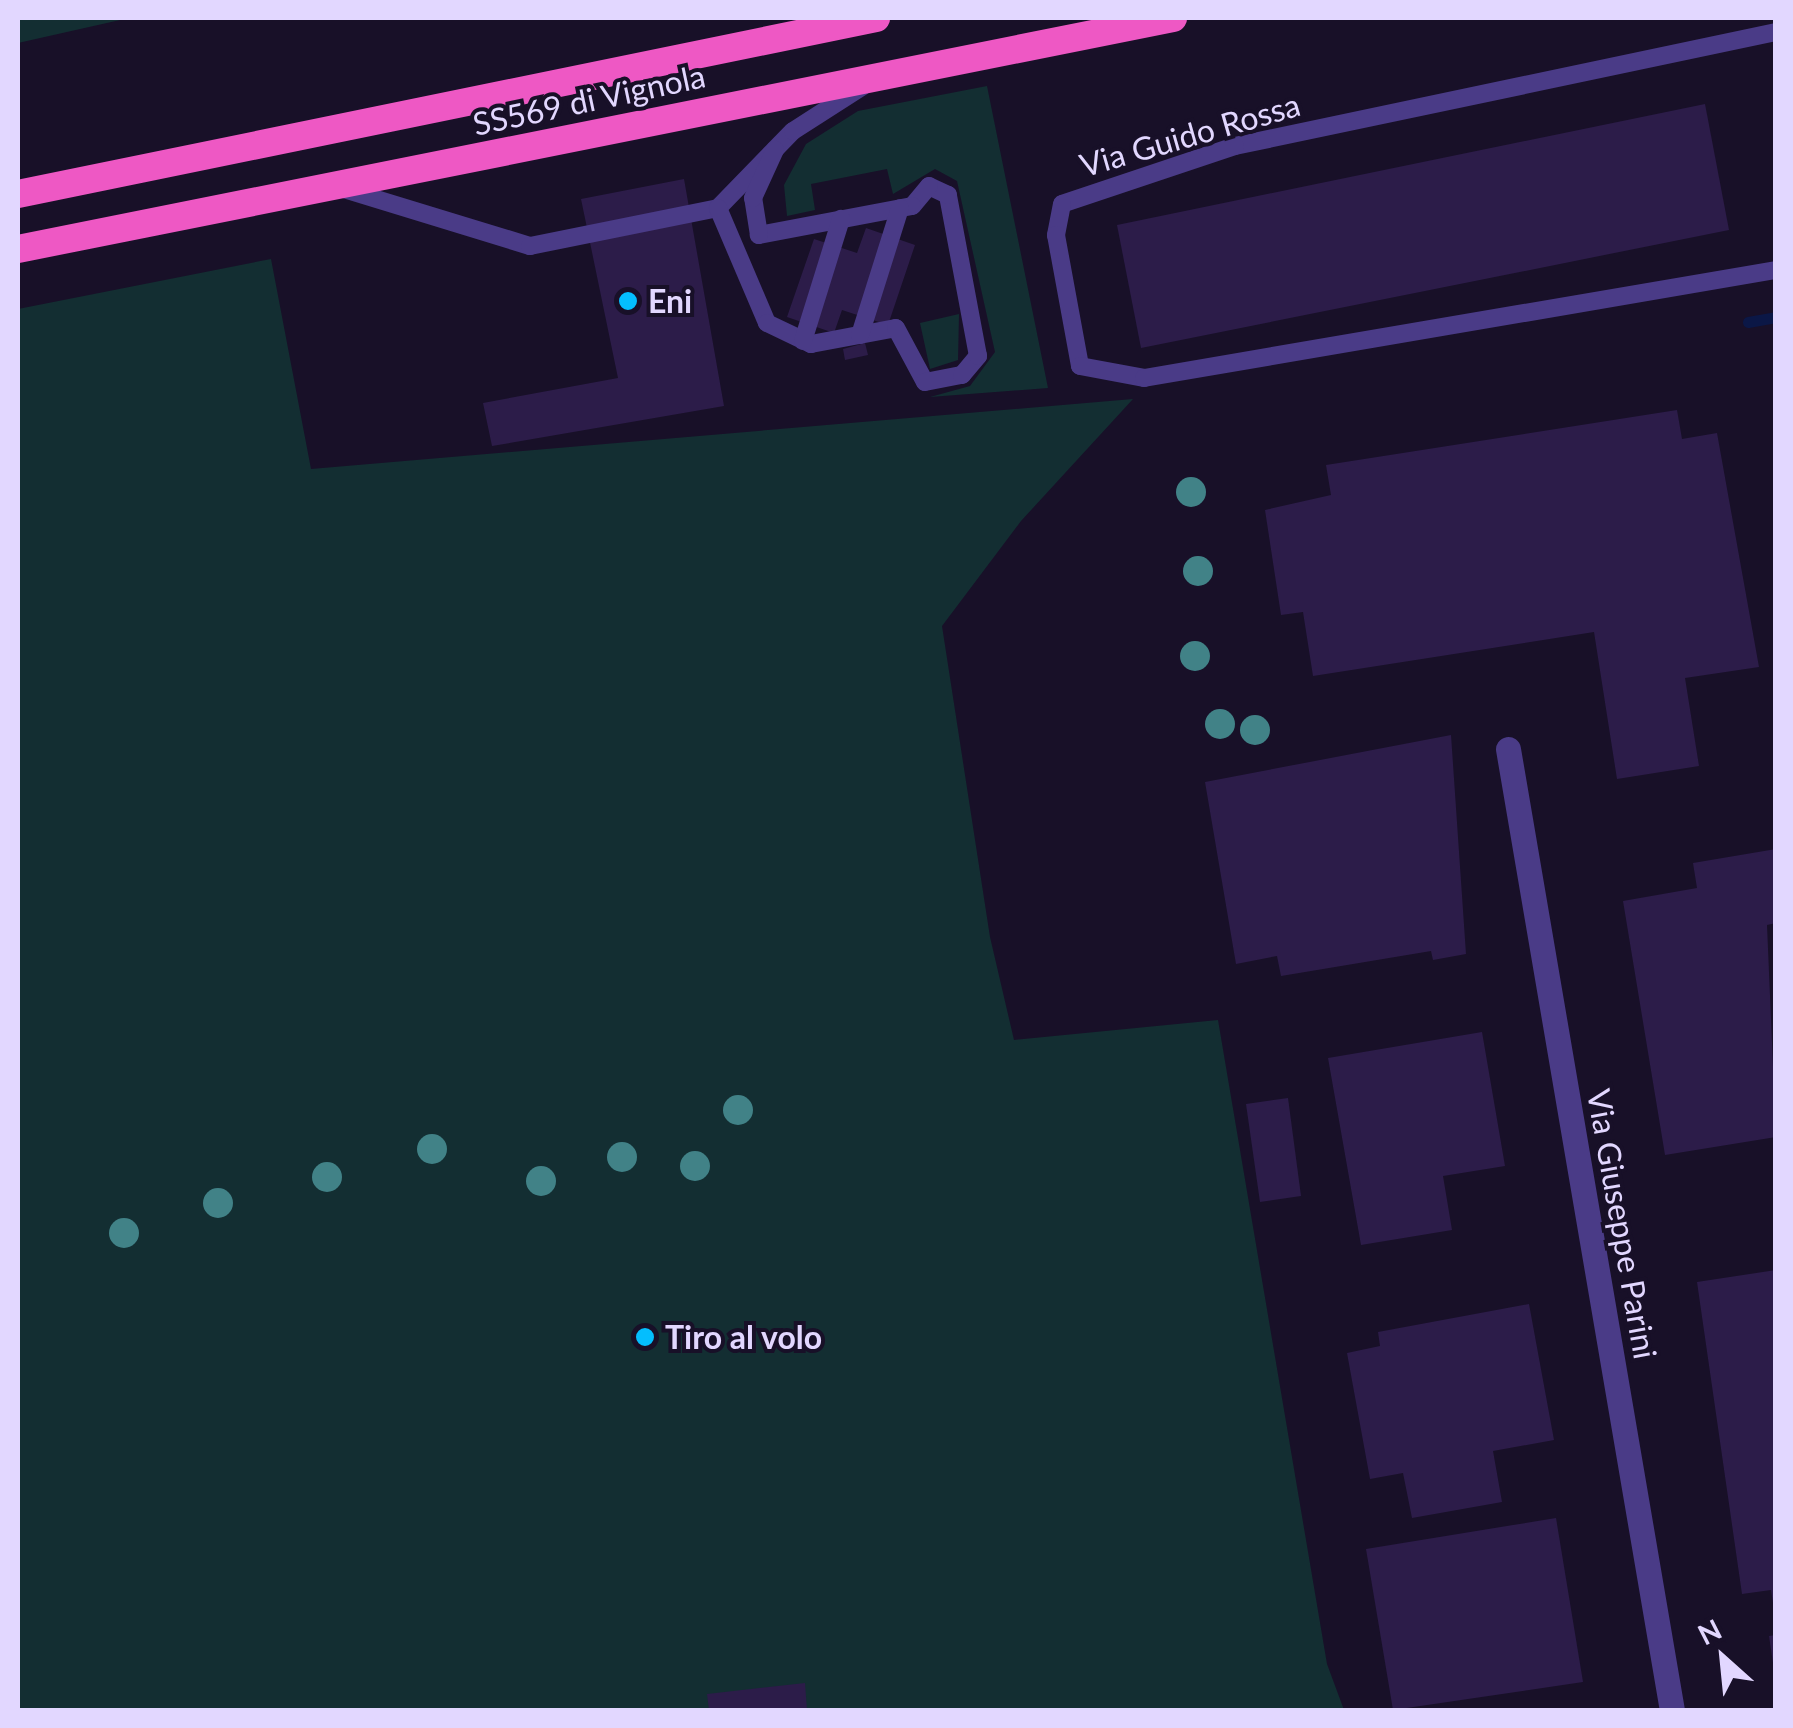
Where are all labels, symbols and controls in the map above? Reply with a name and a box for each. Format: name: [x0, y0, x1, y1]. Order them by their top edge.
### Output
street label: SS569 di Vignola: [469, 56, 709, 144]
street label: Via Guido Rossa: [1076, 85, 1304, 185]
place label: Eni: [648, 282, 692, 320]
marker: Eni: [617, 290, 639, 312]
street label: Via Giuseppe Parini: [1579, 1086, 1665, 1362]
place label: Tiro al volo: [665, 1318, 823, 1356]
marker: Tiro al volo: [634, 1326, 656, 1348]
north arrow: [1673, 1608, 1773, 1708]
text: N: [1692, 1611, 1727, 1651]

